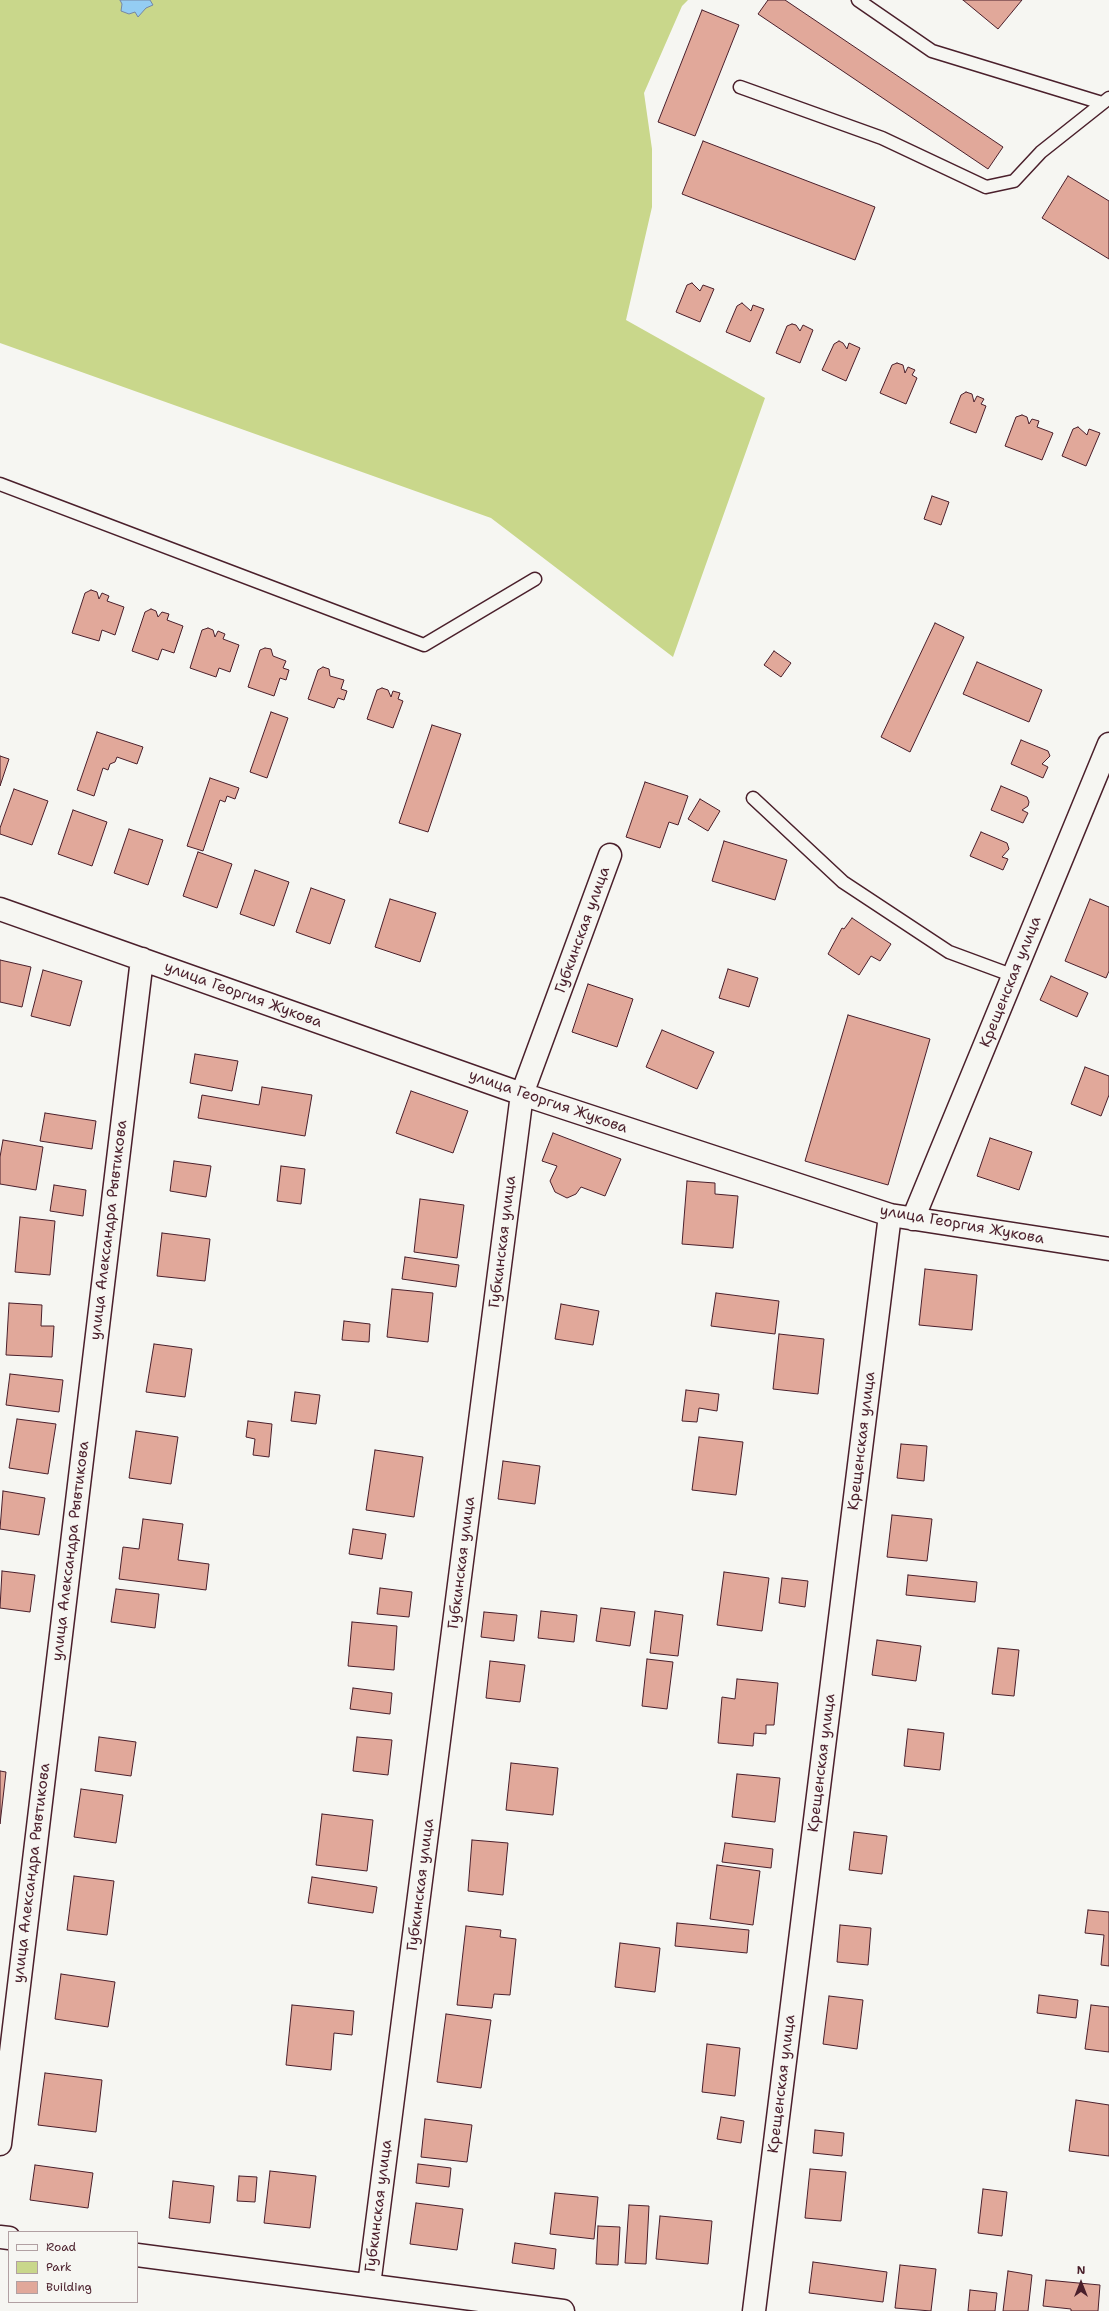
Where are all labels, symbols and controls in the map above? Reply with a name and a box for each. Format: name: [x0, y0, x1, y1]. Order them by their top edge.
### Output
street label: Губкинская улица: [552, 864, 614, 996]
street label: Крещенская улица: [976, 914, 1046, 1050]
street label: улица Георгия Жукова: [162, 958, 324, 1032]
street label: улица Георгия Жукова: [466, 1066, 630, 1138]
street label: улица Александра Рывтикова: [87, 1119, 131, 1341]
street label: Губкинская улица: [486, 1175, 520, 1309]
street label: улица Георгия Жукова: [878, 1202, 1046, 1248]
street label: Крещенская улица: [845, 1371, 879, 1511]
street label: улица Александра Рывтикова: [49, 1440, 93, 1662]
street label: Губкинская улица: [445, 1496, 479, 1630]
street label: Крещенская улица: [805, 1693, 839, 1833]
street label: улица Александра Рывтикова: [10, 1762, 54, 1984]
street label: Губкинская улица: [404, 1818, 438, 1952]
street label: Крещенская улица: [765, 2014, 799, 2154]
street label: Губкинская улица: [362, 2139, 396, 2273]
legend: [8, 2231, 138, 2303]
text: Road: [46, 2239, 76, 2255]
text: Park: [46, 2259, 72, 2275]
north arrow: [1061, 2263, 1101, 2303]
text: N: [1077, 2263, 1085, 2278]
text: Building: [46, 2279, 92, 2295]

